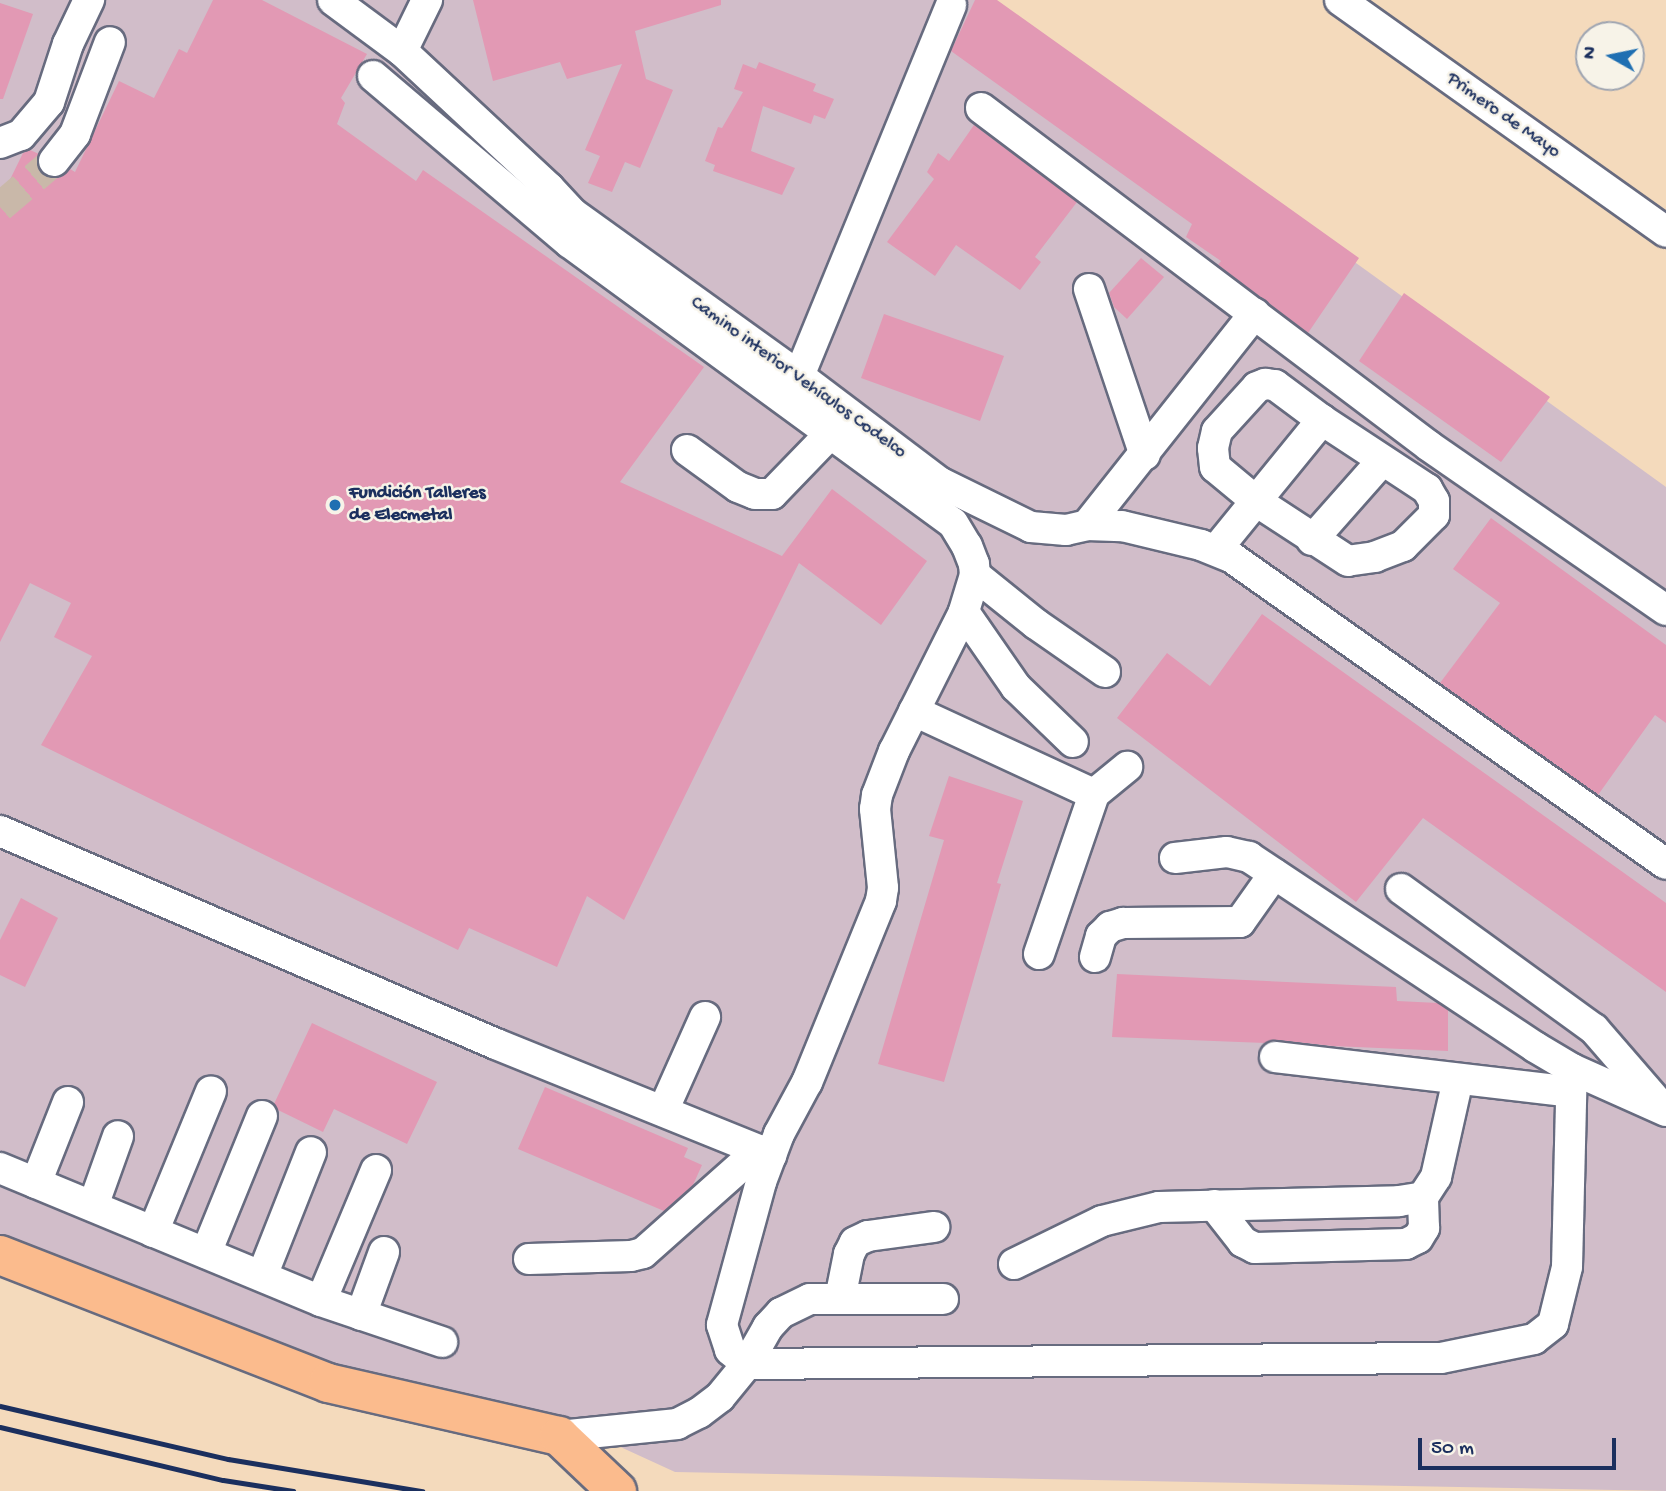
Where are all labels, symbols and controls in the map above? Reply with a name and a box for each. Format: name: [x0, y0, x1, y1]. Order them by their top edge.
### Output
north arrow: [1575, 21, 1645, 91]
text: N: [1578, 45, 1603, 61]
street label: Primero de Mayo: [1442, 68, 1564, 164]
street label: Camino interior Vehículos Codelco: [685, 292, 911, 464]
place label: Fundición Talleres de Elecmetal: [349, 483, 485, 527]
marker: Fundición Talleres de Elecmetal: [327, 497, 343, 513]
scale bar: [1421, 1424, 1619, 1468]
text: 50 m: [1431, 1437, 1474, 1462]

